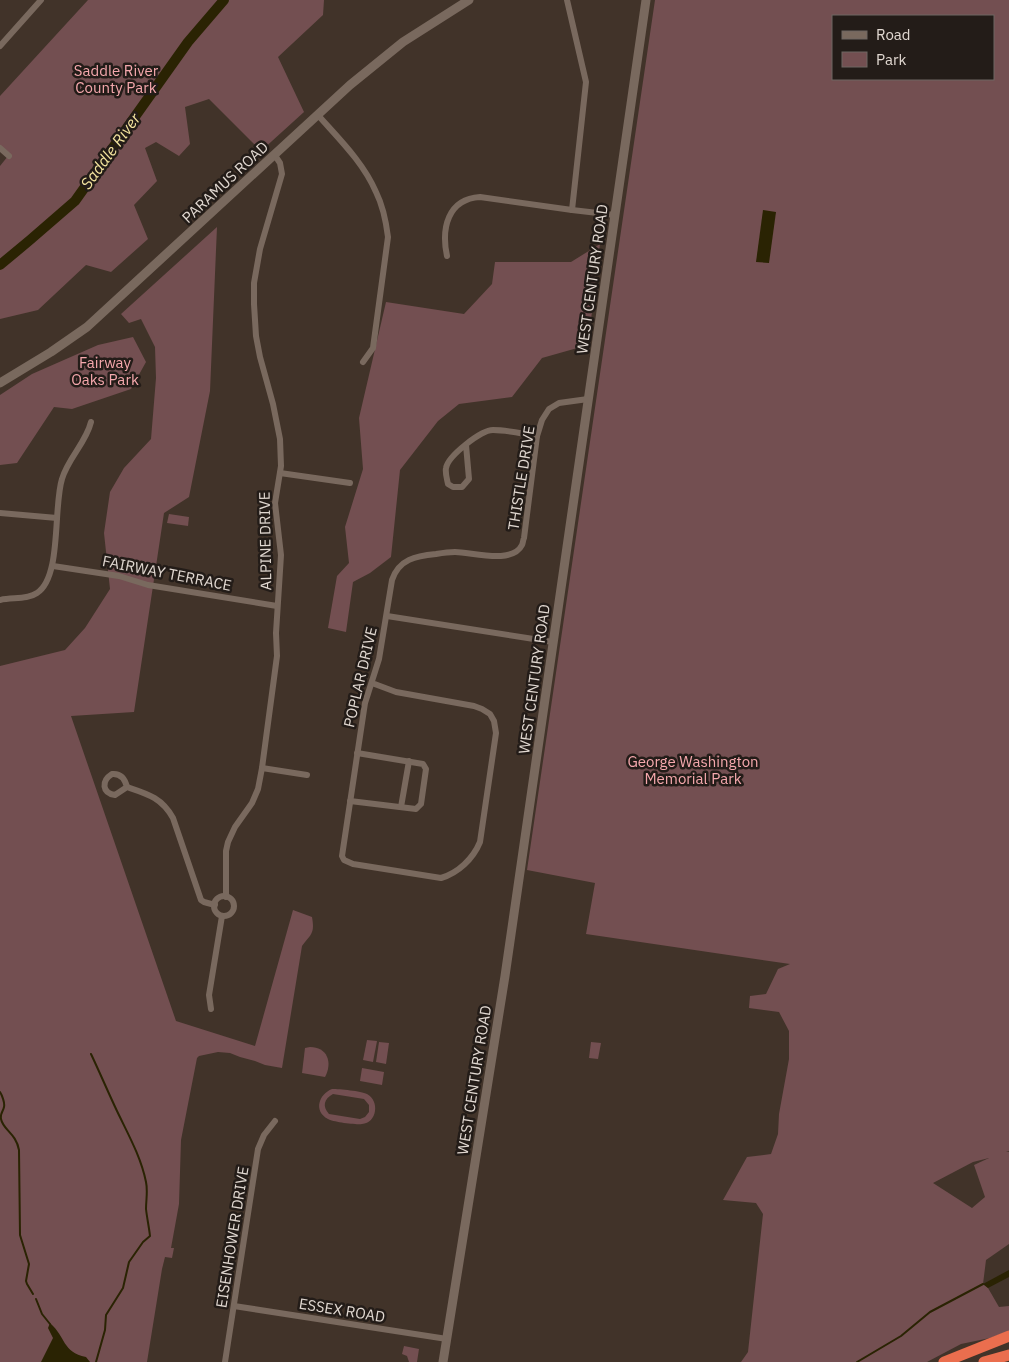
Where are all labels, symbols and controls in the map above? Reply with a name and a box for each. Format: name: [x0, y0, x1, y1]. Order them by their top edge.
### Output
legend: [832, 15, 994, 80]
text: Road: [876, 25, 911, 44]
text: Park: [876, 50, 906, 69]
park label: Saddle River County Park: [74, 61, 159, 97]
water label: Saddle River: [76, 108, 145, 193]
street label: PARAMUS ROAD: [178, 137, 272, 227]
street label: WEST CENTURY ROAD: [572, 203, 612, 355]
park label: Fairway Oaks Park: [71, 353, 139, 389]
street label: THISTLE DRIVE: [503, 424, 539, 532]
street label: ALPINE DRIVE: [255, 492, 275, 590]
street label: FAIRWAY TERRACE: [101, 551, 233, 595]
street label: WEST CENTURY ROAD: [514, 603, 554, 755]
street label: POPLAR DRIVE: [339, 625, 381, 729]
park label: George Washington Memorial Park: [627, 752, 759, 788]
street label: WEST CENTURY ROAD: [453, 1004, 495, 1156]
street label: EISENHOWER DRIVE: [211, 1165, 253, 1309]
street label: ESSEX ROAD: [298, 1294, 386, 1326]

